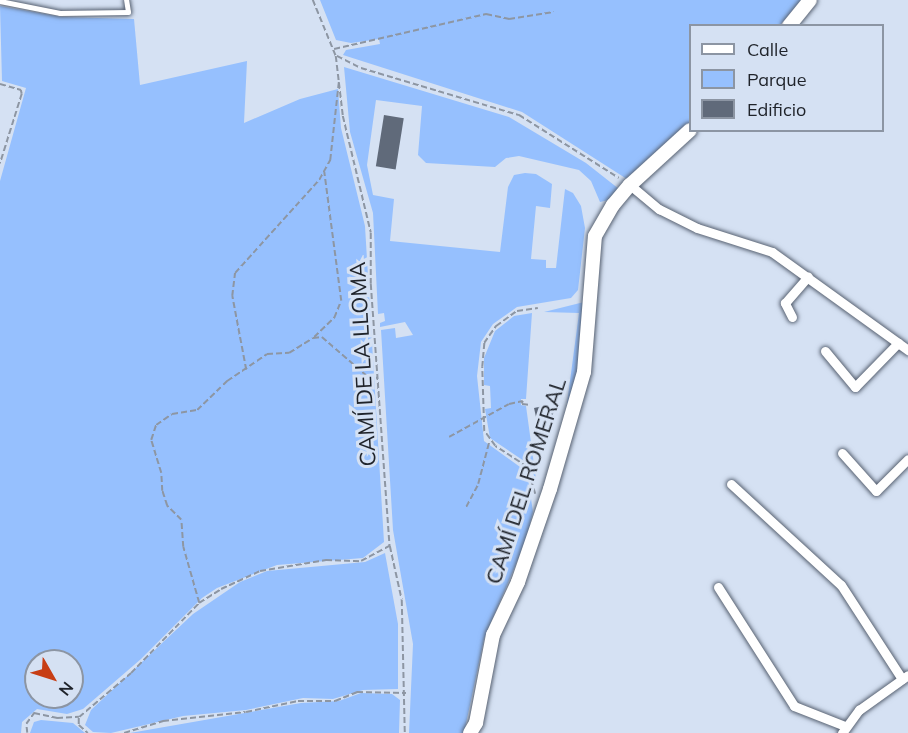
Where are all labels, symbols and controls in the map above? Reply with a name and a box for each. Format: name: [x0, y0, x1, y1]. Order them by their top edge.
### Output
legend: [689, 24, 884, 132]
text: Calle: [747, 38, 788, 61]
text: Parque: [747, 68, 806, 91]
text: Edificio: [747, 98, 806, 121]
street label: CAMÍ DE LA LLOMA: [344, 261, 382, 467]
street label: CAMÍ DEL ROMERAL: [480, 375, 572, 587]
north arrow: [24, 649, 84, 709]
text: N: [55, 678, 78, 700]

